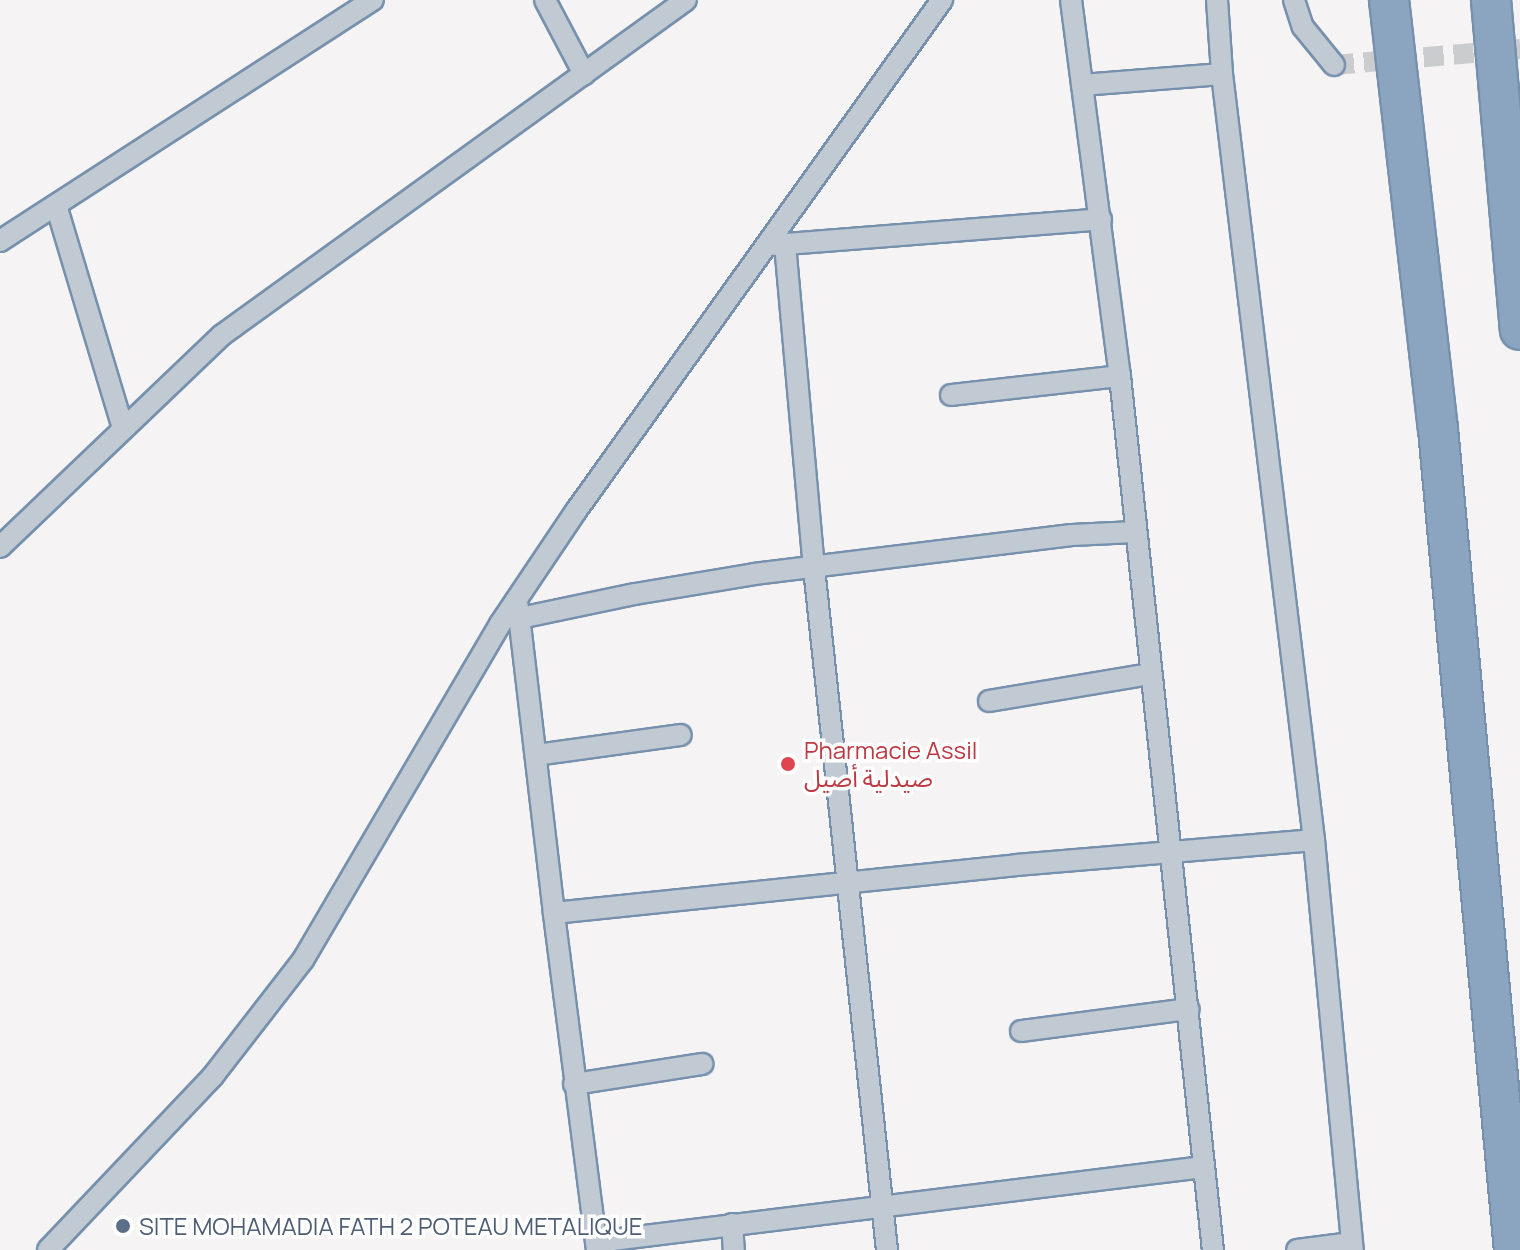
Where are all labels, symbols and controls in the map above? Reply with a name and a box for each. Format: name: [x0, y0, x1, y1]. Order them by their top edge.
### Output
place label: Pharmacie Assil صيدلية أصيل: [804, 736, 977, 792]
marker: Pharmacie Assil صيدلية أصيل: [779, 755, 797, 773]
place label: SITE MOHAMADIA FATH 2 POTEAU METALIQUE: [139, 1212, 642, 1240]
marker: SITE MOHAMADIA FATH 2 POTEAU METALIQUE: [114, 1217, 132, 1235]

